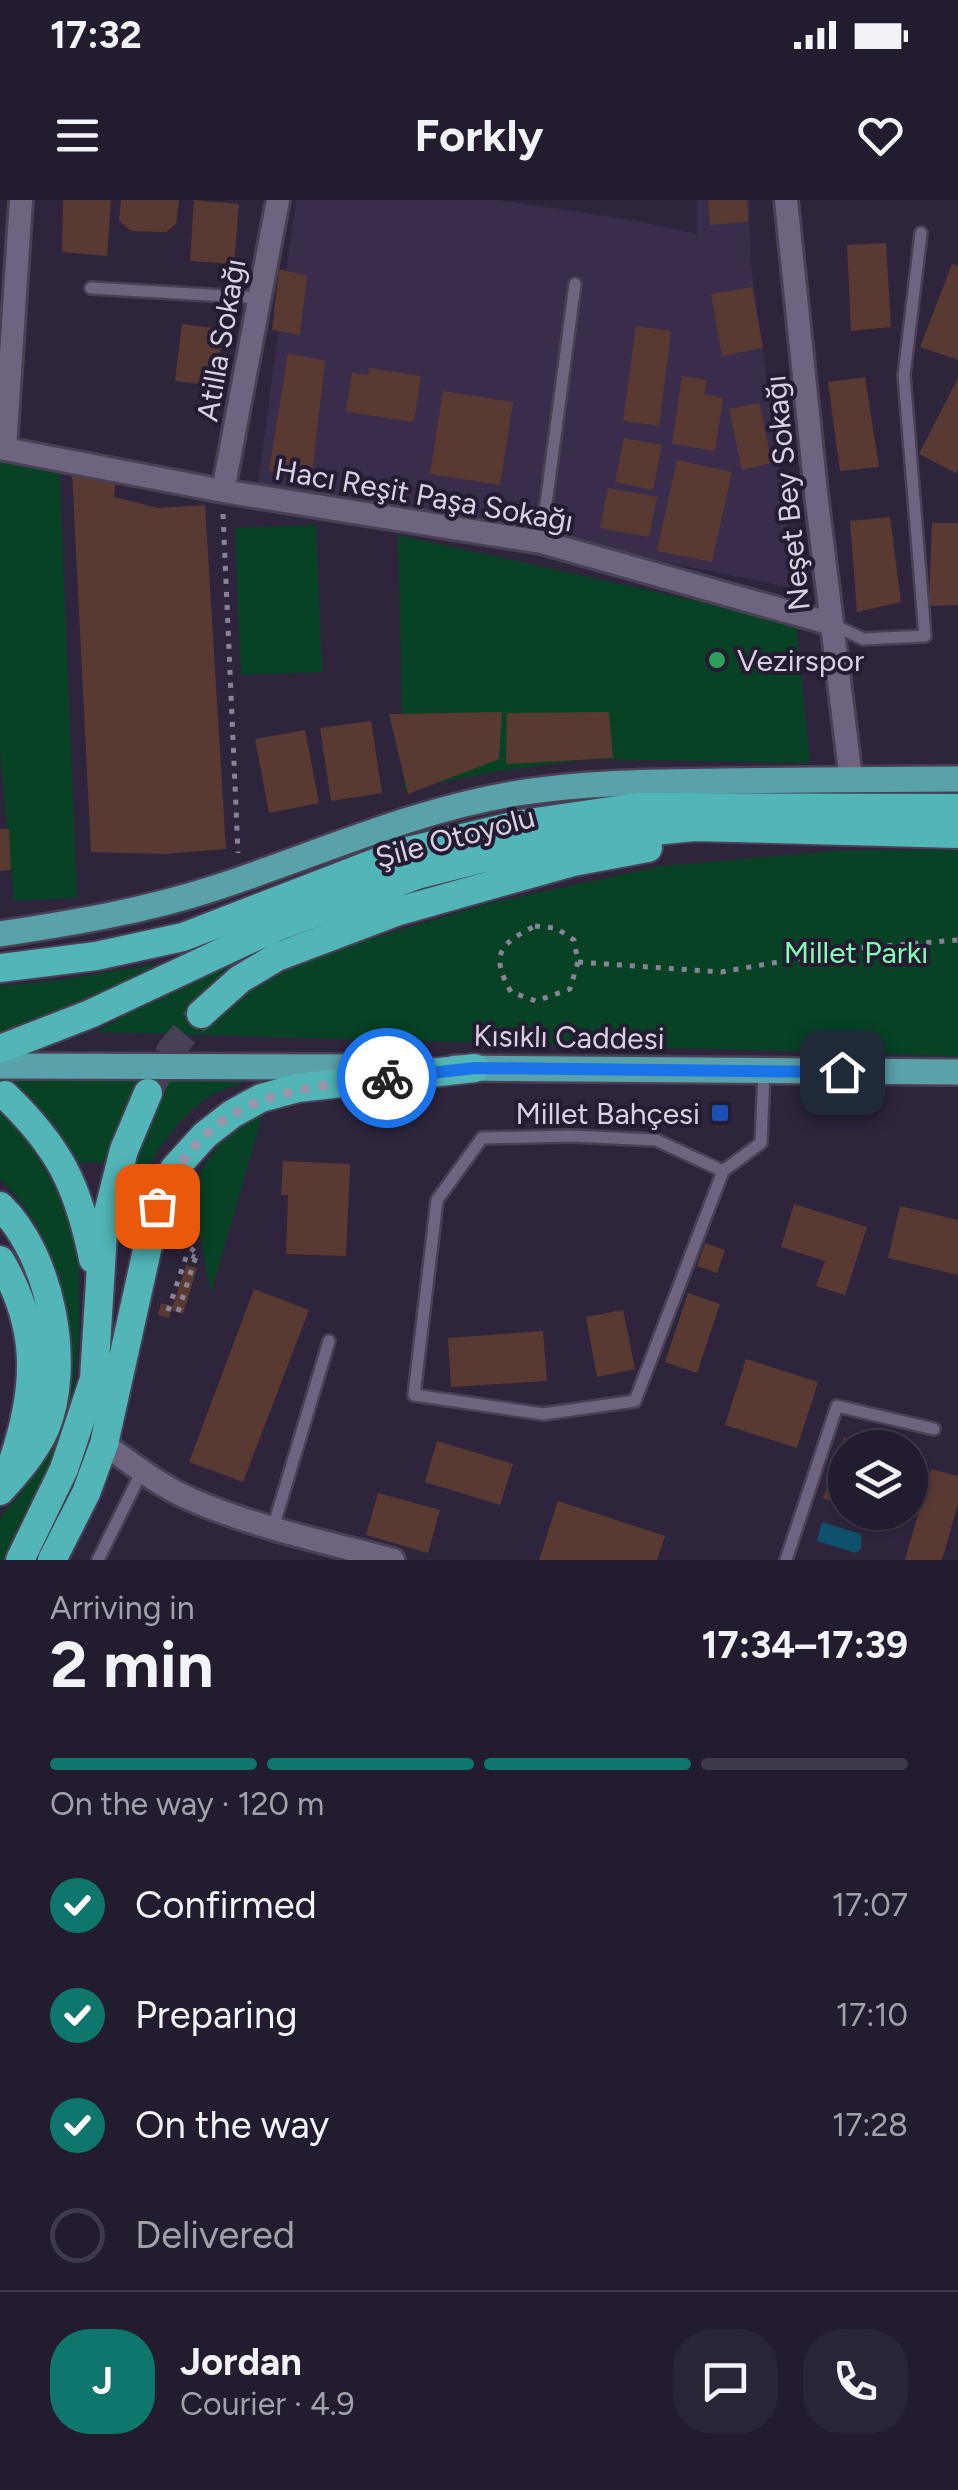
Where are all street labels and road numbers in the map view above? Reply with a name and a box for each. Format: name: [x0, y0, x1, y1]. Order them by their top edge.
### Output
street label: Atilla Sokağı: [189, 256, 253, 424]
street label: Neşet Bey Sokağı: [756, 374, 818, 612]
street label: Hacı Reşit Paşa Sokağı: [272, 451, 576, 539]
street label: Şile Otoyolu: [371, 798, 539, 876]
street label: Kısıklı Caddesi: [473, 1017, 665, 1057]

